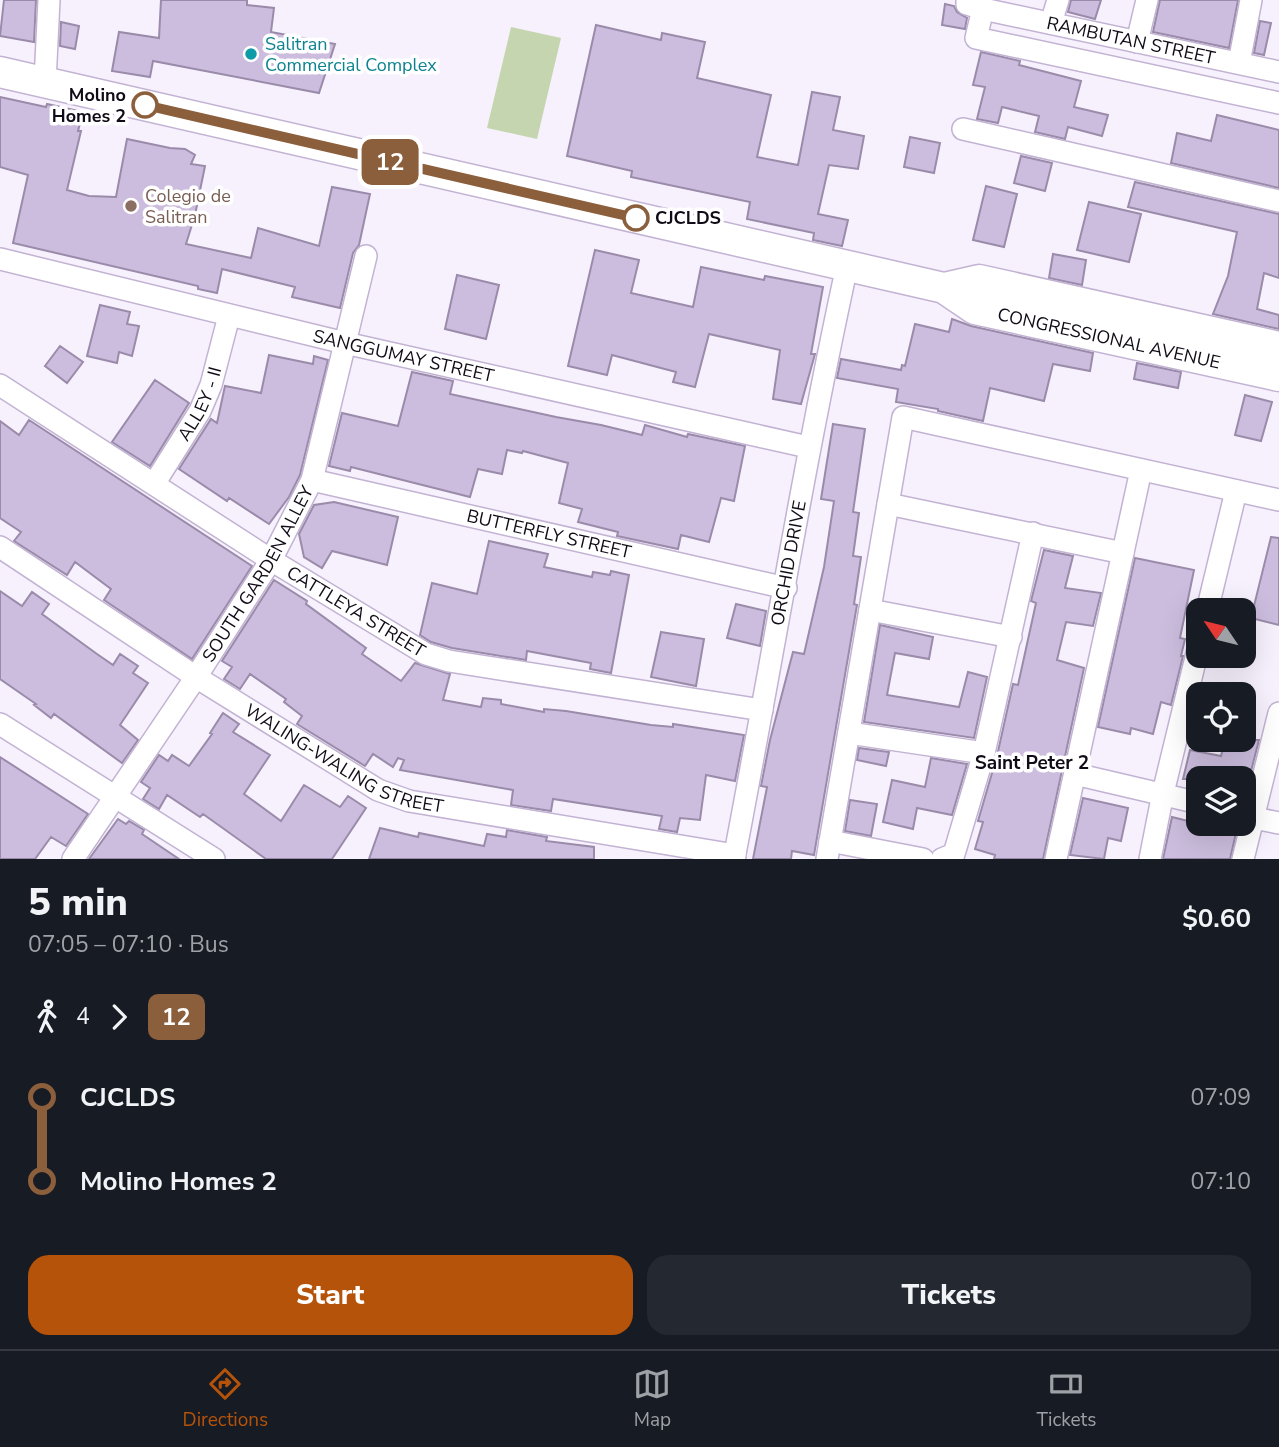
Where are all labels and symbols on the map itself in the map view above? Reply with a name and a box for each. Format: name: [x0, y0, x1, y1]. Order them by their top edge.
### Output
street label: RAMBUTAN STREET: [1045, 11, 1217, 70]
place label: Salitran Commercial Complex: [265, 32, 437, 77]
marker: Salitran Commercial Complex: [243, 46, 259, 62]
place label: Molino Homes 2: [52, 83, 126, 128]
marker: Molino Homes 2: [132, 92, 158, 118]
line badge: 12: [358, 139, 422, 185]
place label: Colegio de Salitran: [145, 184, 231, 229]
marker: Colegio de Salitran: [123, 198, 139, 214]
marker: CJCLDS: [623, 205, 649, 231]
place label: CJCLDS: [655, 206, 721, 230]
street label: CONGRESSIONAL AVENUE: [995, 302, 1223, 375]
street label: SANGGUMAY STREET: [311, 324, 496, 388]
street label: ALLEY - II: [172, 364, 227, 446]
street label: SOUTH GARDEN ALLEY: [197, 481, 319, 667]
street label: ORCHID DRIVE: [765, 498, 812, 628]
street label: BUTTERFLY STREET: [464, 504, 634, 564]
street label: CATTLEYA STREET: [282, 560, 430, 663]
north arrow: [1186, 598, 1256, 668]
street label: WALING-WALING STREET: [240, 698, 445, 819]
district label: Saint Peter 2: [975, 750, 1089, 776]

